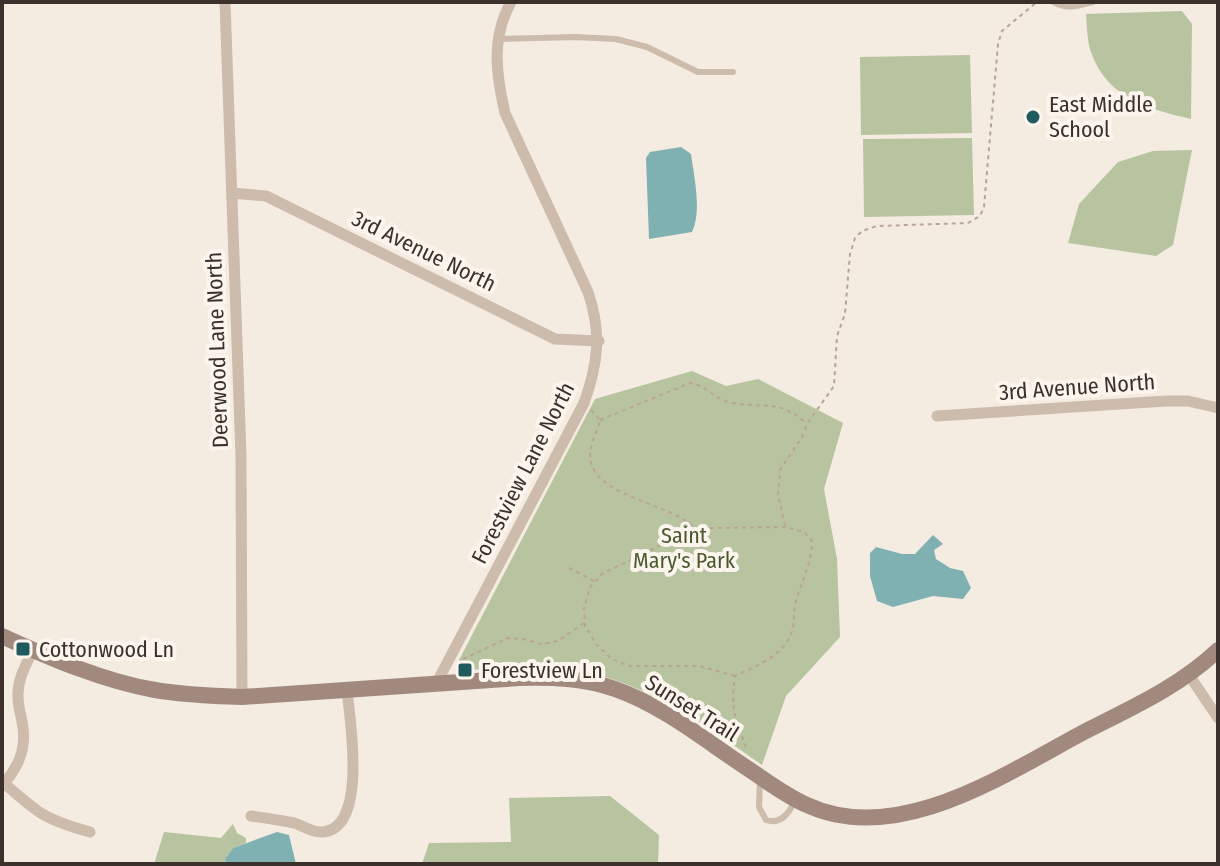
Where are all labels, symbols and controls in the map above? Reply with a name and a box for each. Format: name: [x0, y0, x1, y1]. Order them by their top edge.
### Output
place label: East Middle School: [1049, 91, 1153, 143]
marker: East Middle School: [1024, 108, 1042, 126]
street label: 3rd Avenue North: [348, 205, 500, 297]
street label: Deerwood Lane North: [200, 252, 234, 448]
street label: 3rd Avenue North: [998, 368, 1156, 406]
street label: Forestview Lane North: [466, 378, 580, 568]
park label: Saint Mary's Park: [633, 522, 736, 574]
place label: Cottonwood Ln: [39, 636, 174, 663]
marker: Cottonwood Ln: [14, 640, 32, 658]
place label: Forestview Ln: [481, 657, 603, 684]
marker: Forestview Ln: [456, 661, 474, 679]
street label: Sunset Trail: [640, 669, 744, 747]

